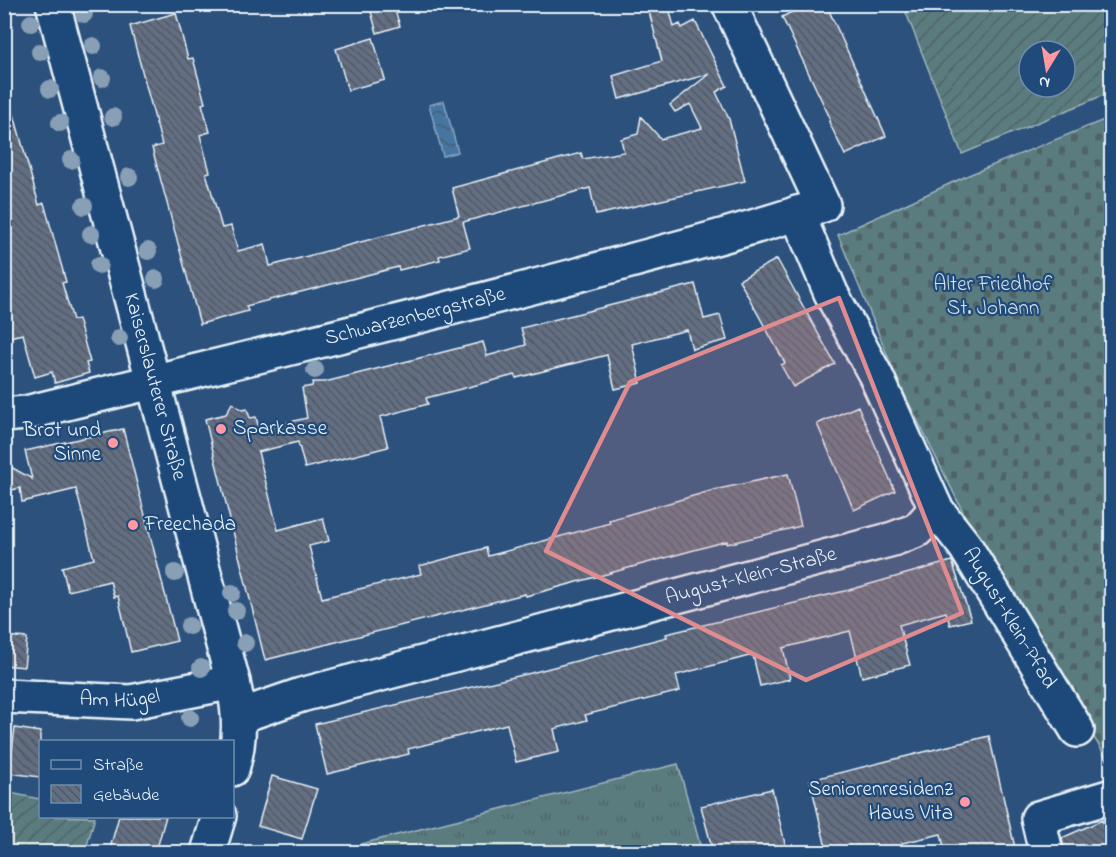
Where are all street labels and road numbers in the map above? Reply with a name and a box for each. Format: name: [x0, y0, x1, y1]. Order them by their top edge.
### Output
street label: Schwarzenbergstraße: [322, 279, 510, 354]
street label: Kaiserslauterer Straße: [115, 290, 194, 484]
street label: August-Klein-Straße: [662, 539, 841, 613]
street label: August-Klein-Pfad: [954, 542, 1064, 695]
street label: Am Hügel: [79, 682, 163, 718]

